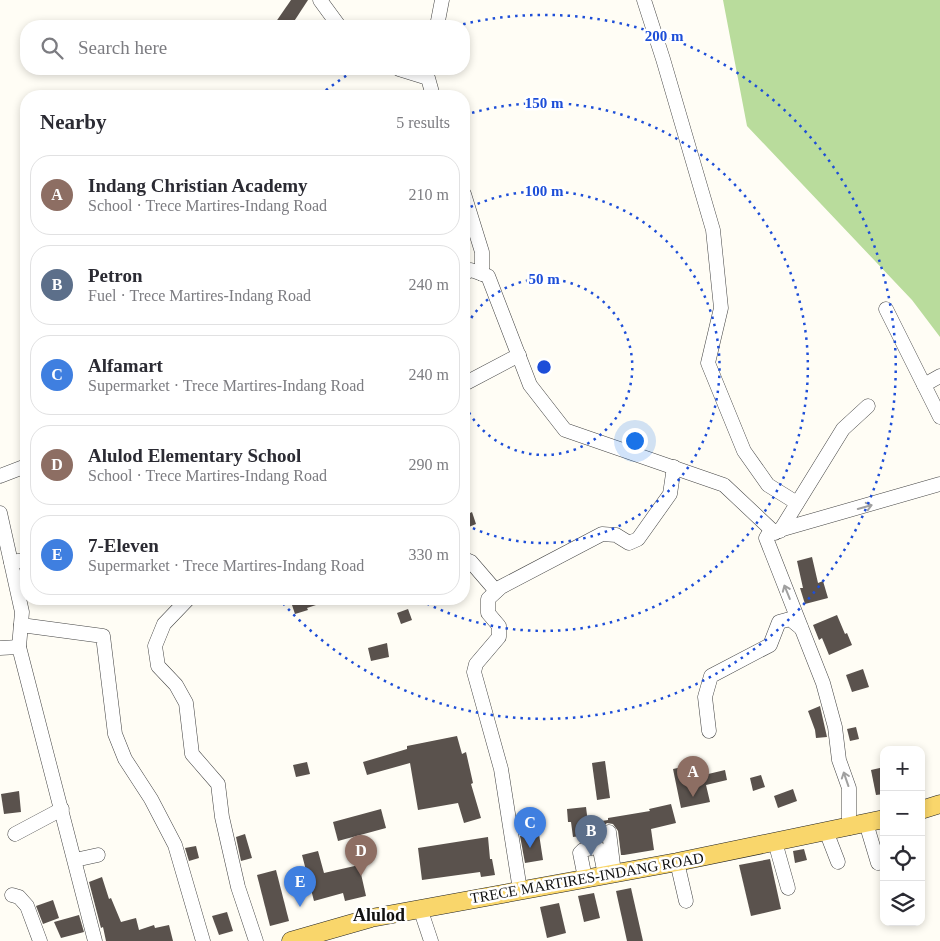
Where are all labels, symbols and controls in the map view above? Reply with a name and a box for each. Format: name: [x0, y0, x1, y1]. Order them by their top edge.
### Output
search box: [20, 20, 470, 75]
text: 200 m: [645, 28, 684, 44]
icon: search: [38, 34, 66, 62]
text: Search here: [78, 37, 167, 58]
text: 150 m: [525, 95, 564, 111]
text: Nearby: [40, 110, 107, 134]
text: 5 results: [396, 114, 450, 131]
text: Indang Christian Academy: [88, 175, 308, 196]
text: 100 m: [525, 183, 564, 199]
text: A: [51, 186, 63, 203]
text: 210 m: [409, 186, 449, 203]
text: School · Trece Martires-Indang Road: [88, 197, 327, 214]
text: Petron: [88, 265, 143, 286]
text: 50 m: [528, 271, 560, 287]
text: B: [52, 276, 62, 293]
text: 240 m: [409, 276, 449, 293]
text: Fuel · Trece Martires-Indang Road: [88, 287, 311, 304]
text: Alfamart: [88, 355, 163, 376]
centre of rings: [535, 358, 553, 376]
text: C: [51, 366, 63, 383]
text: 240 m: [409, 366, 449, 383]
text: Supermarket · Trece Martires-Indang Road: [88, 377, 364, 394]
your location: [622, 428, 648, 454]
text: Alulod Elementary School: [88, 445, 301, 466]
text: D: [51, 456, 63, 473]
text: 290 m: [409, 456, 449, 473]
text: School · Trece Martires-Indang Road: [88, 467, 327, 484]
one-way arrow: [856, 501, 872, 511]
text: 7-Eleven: [88, 535, 159, 556]
text: E: [52, 546, 62, 563]
text: 330 m: [409, 546, 449, 563]
text: Supermarket · Trece Martires-Indang Road: [88, 557, 364, 574]
one-way arrow: [782, 584, 791, 599]
map controls: [880, 746, 925, 926]
button: +: [880, 746, 925, 791]
pin: A: [677, 756, 709, 797]
one-way arrow: [841, 772, 850, 788]
button: −: [880, 791, 925, 836]
pin: C: [514, 807, 546, 848]
pin: B: [575, 815, 607, 856]
pin: D: [345, 835, 377, 876]
button: locate: [880, 836, 925, 881]
street label: TRECE MARTIRES-INDANG ROAD: [469, 850, 705, 906]
pin: E: [284, 866, 316, 907]
button: layers: [880, 881, 925, 926]
district label: Alulod: [353, 905, 405, 925]

